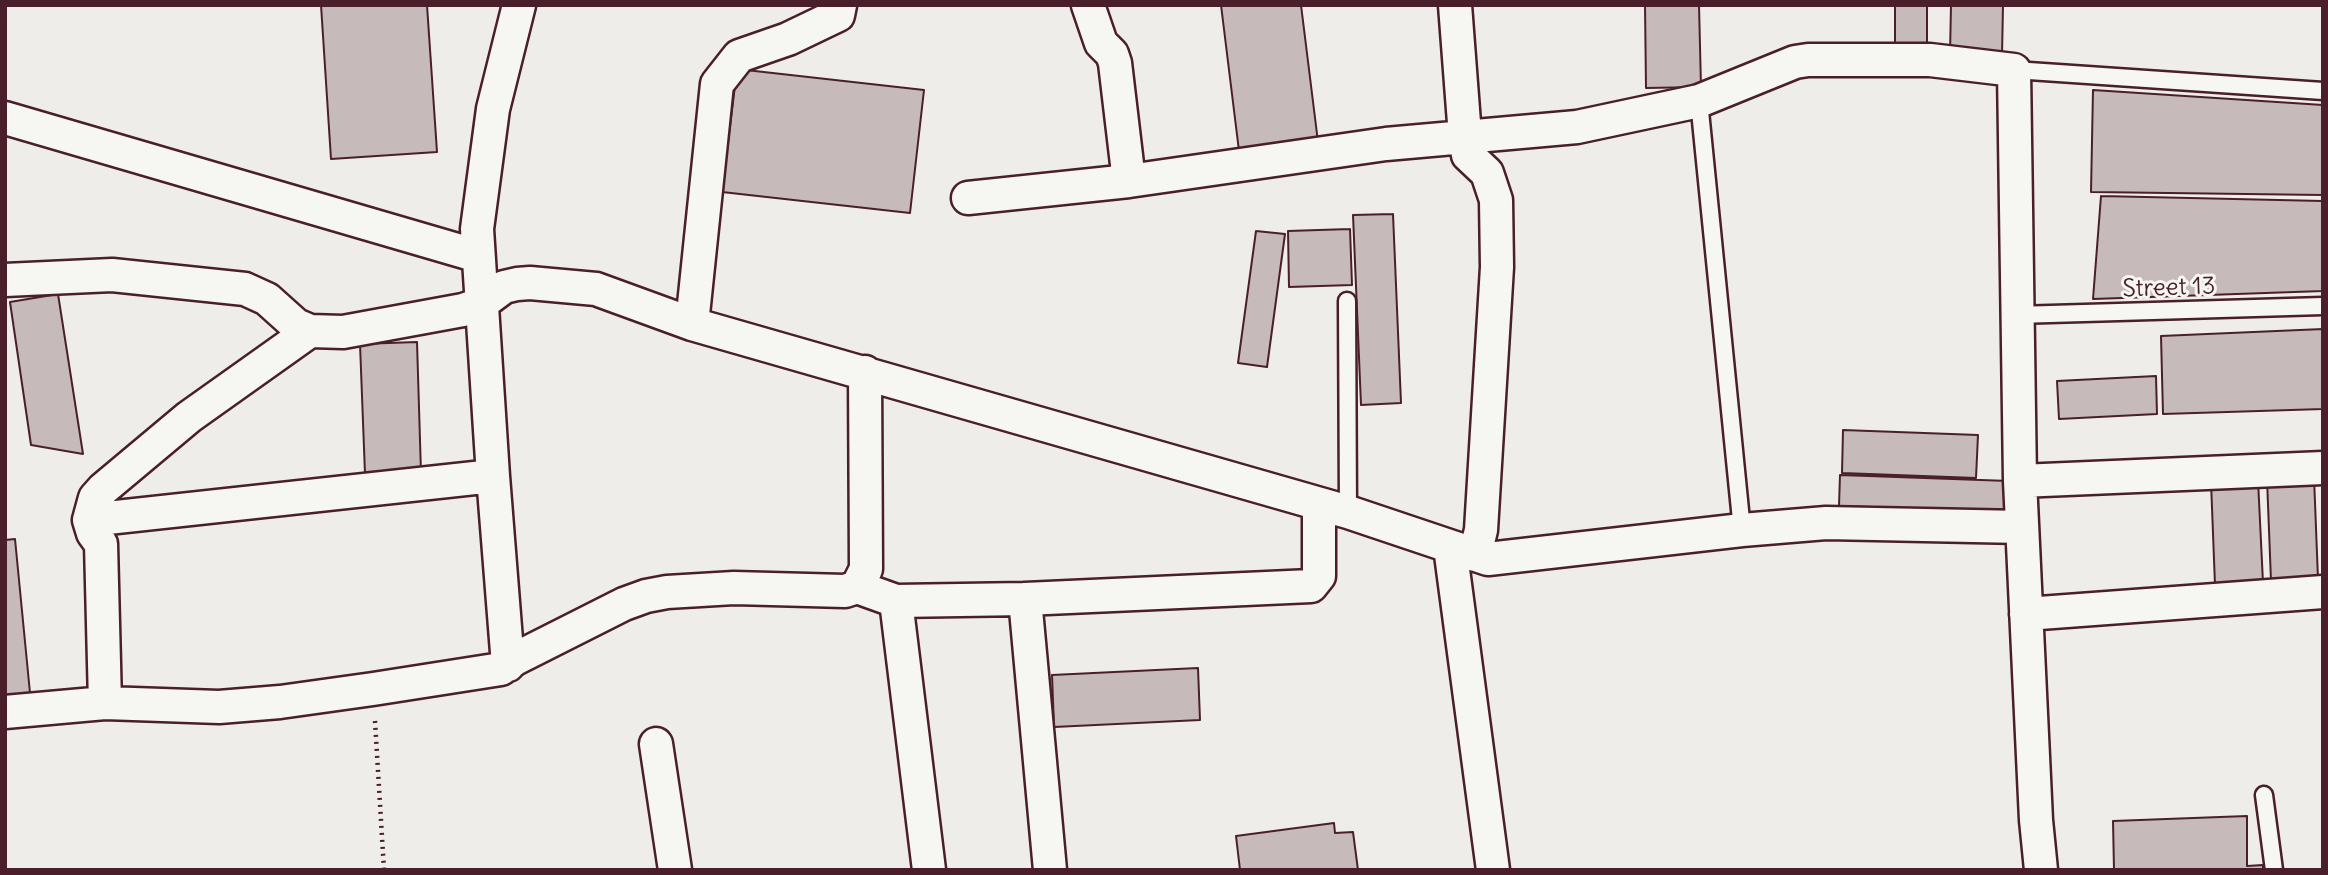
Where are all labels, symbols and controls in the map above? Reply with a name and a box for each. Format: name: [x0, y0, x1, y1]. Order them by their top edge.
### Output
street label: Street 13: [2122, 272, 2216, 304]

